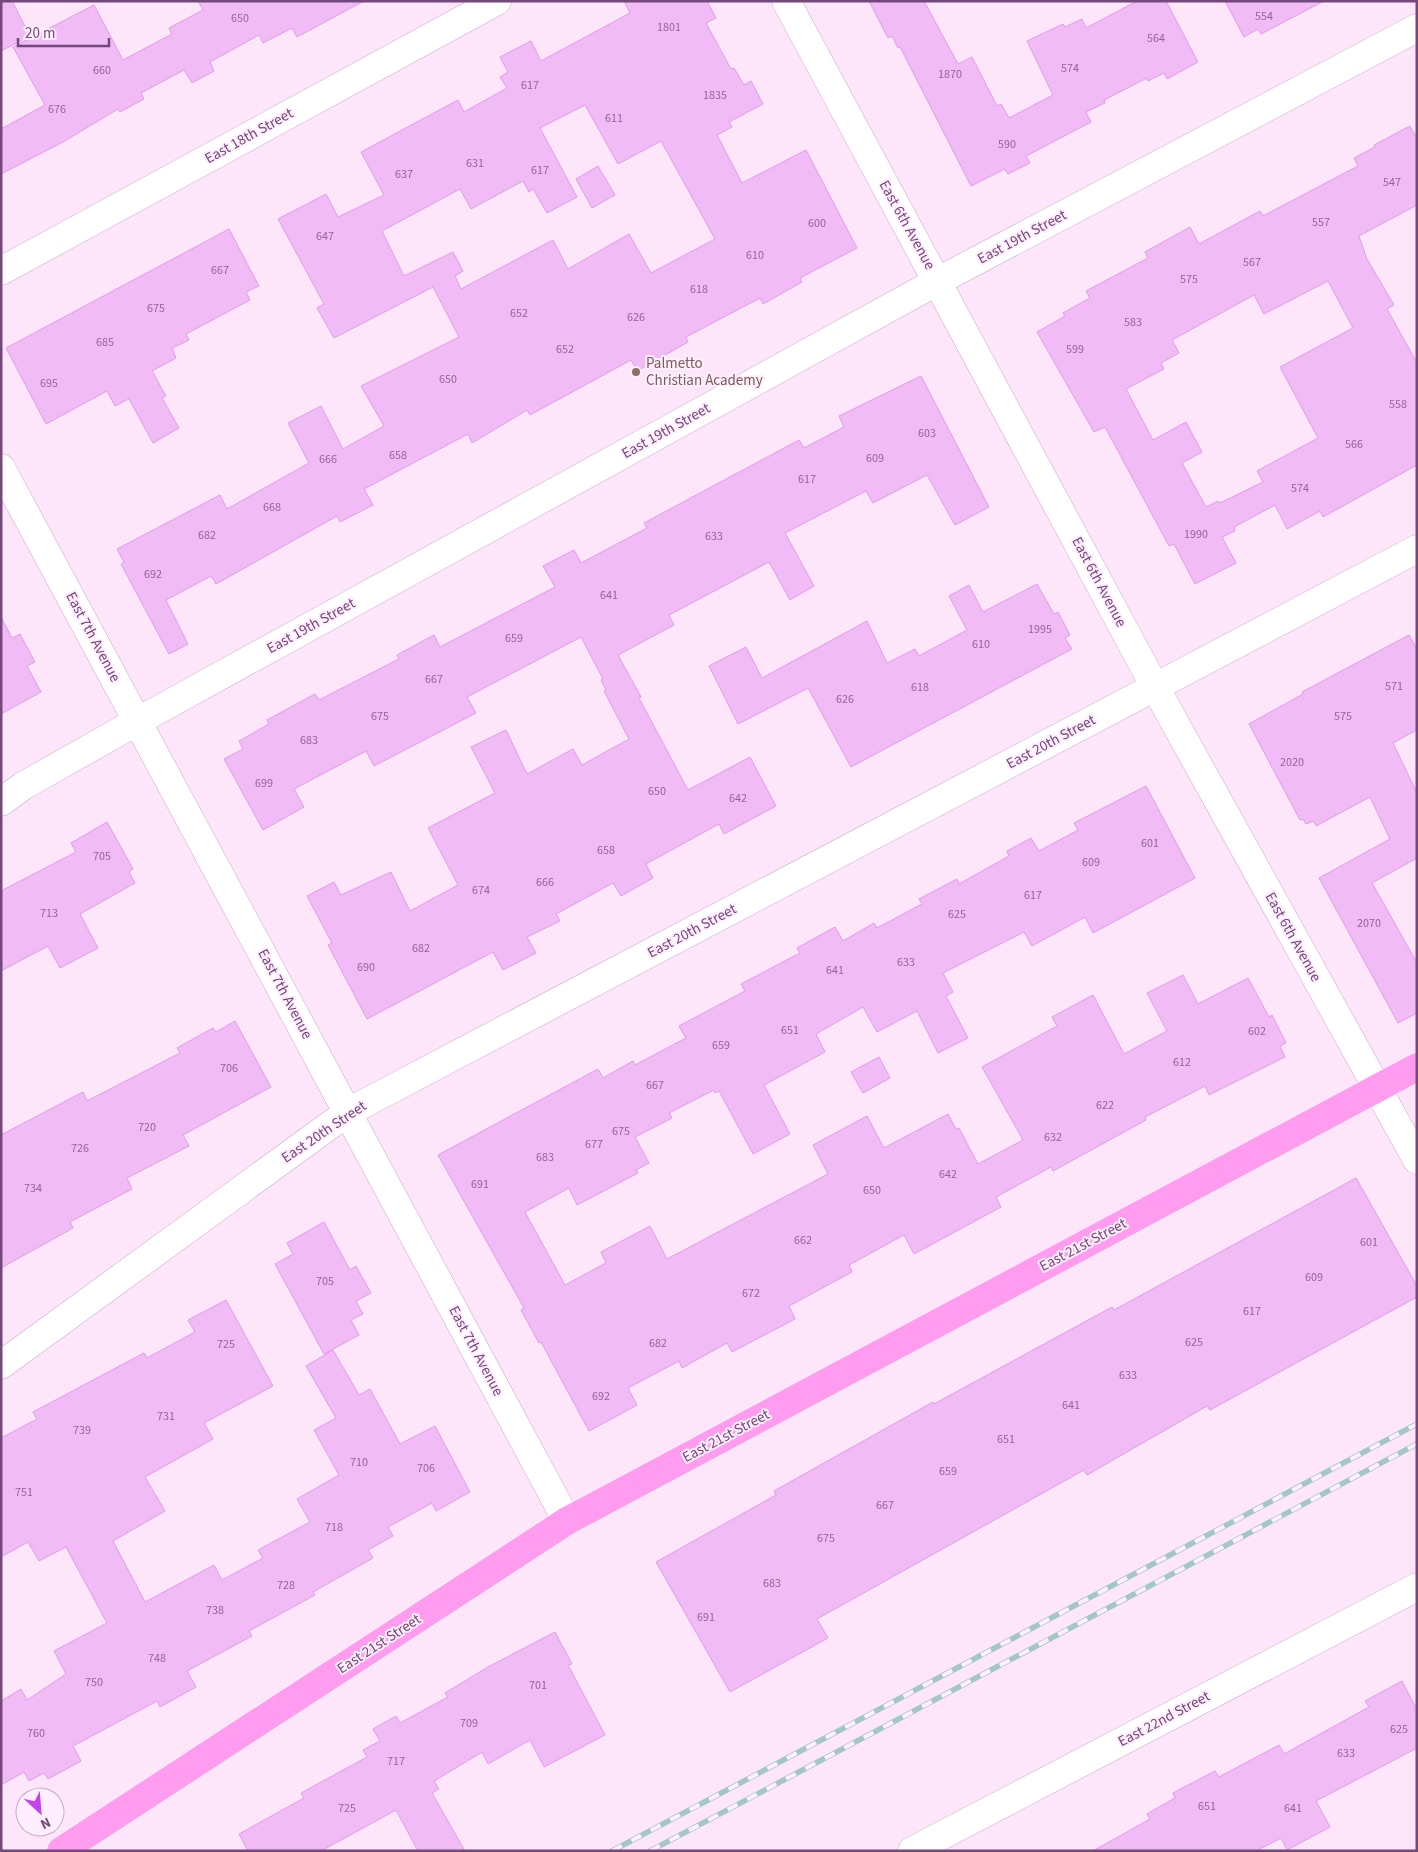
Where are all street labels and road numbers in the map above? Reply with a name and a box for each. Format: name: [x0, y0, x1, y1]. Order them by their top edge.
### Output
street label: East 18th Street: [201, 103, 297, 169]
street label: East 6th Avenue: [874, 176, 940, 274]
street label: East 19th Street: [974, 205, 1070, 269]
street label: East 19th Street: [618, 398, 714, 464]
street label: East 6th Avenue: [1066, 533, 1132, 631]
street label: East 7th Avenue: [60, 588, 126, 686]
street label: East 19th Street: [263, 593, 359, 659]
street label: East 20th Street: [1003, 710, 1099, 774]
street label: East 6th Avenue: [1260, 888, 1326, 986]
street label: East 20th Street: [644, 899, 740, 963]
street label: East 7th Avenue: [252, 945, 318, 1043]
street label: East 20th Street: [277, 1096, 371, 1168]
street label: East 21st Street: [1036, 1213, 1130, 1277]
street label: East 7th Avenue: [443, 1302, 509, 1400]
street label: East 21st Street: [679, 1404, 773, 1468]
street label: East 21st Street: [333, 1609, 425, 1679]
street label: East 22nd Street: [1114, 1686, 1214, 1752]

